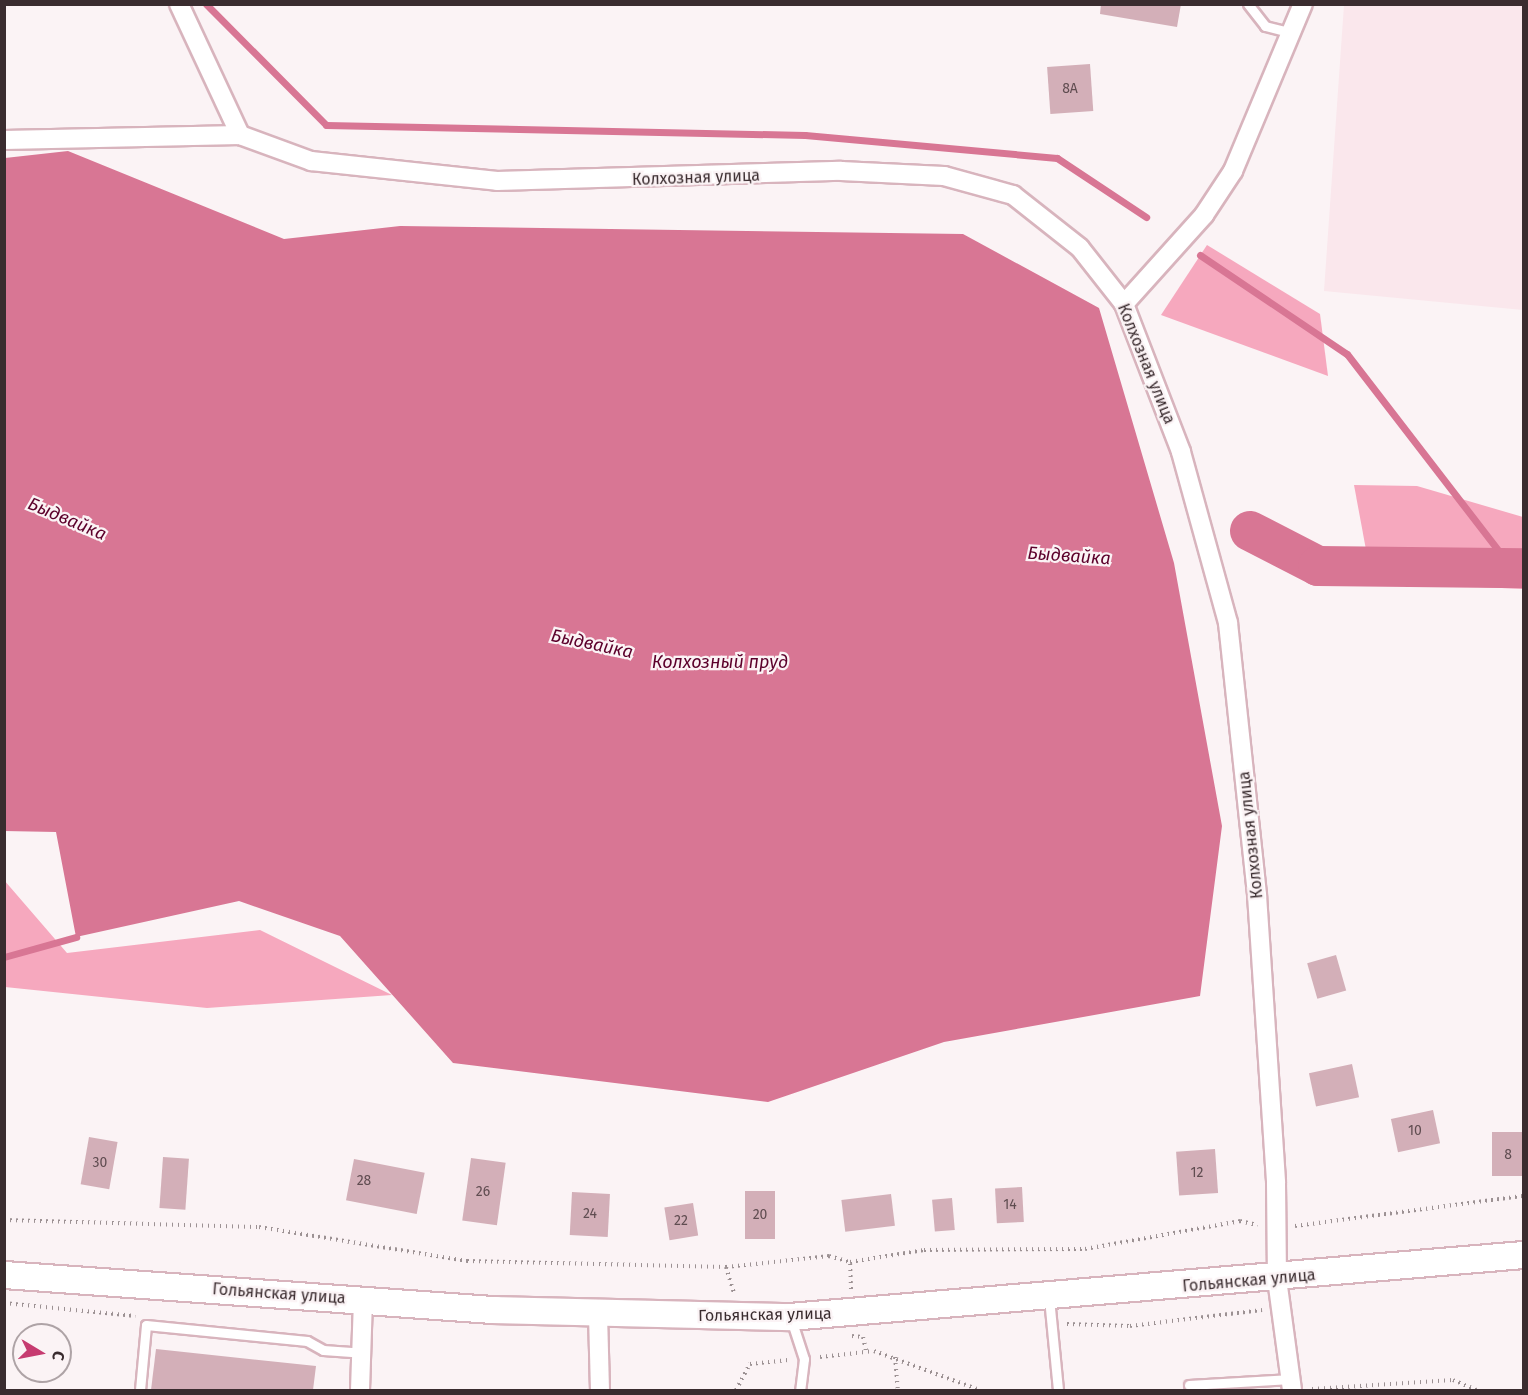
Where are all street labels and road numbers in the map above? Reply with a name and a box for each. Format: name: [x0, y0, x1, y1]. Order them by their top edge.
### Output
street label: Колхозная улица: [632, 166, 760, 190]
street label: Колхозная улица: [1113, 301, 1179, 427]
street label: Колхозная улица: [1235, 770, 1267, 900]
street label: Гольянская улица: [1182, 1266, 1316, 1296]
street label: Гольянская улица: [212, 1280, 346, 1308]
street label: Гольянская улица: [698, 1304, 832, 1326]

